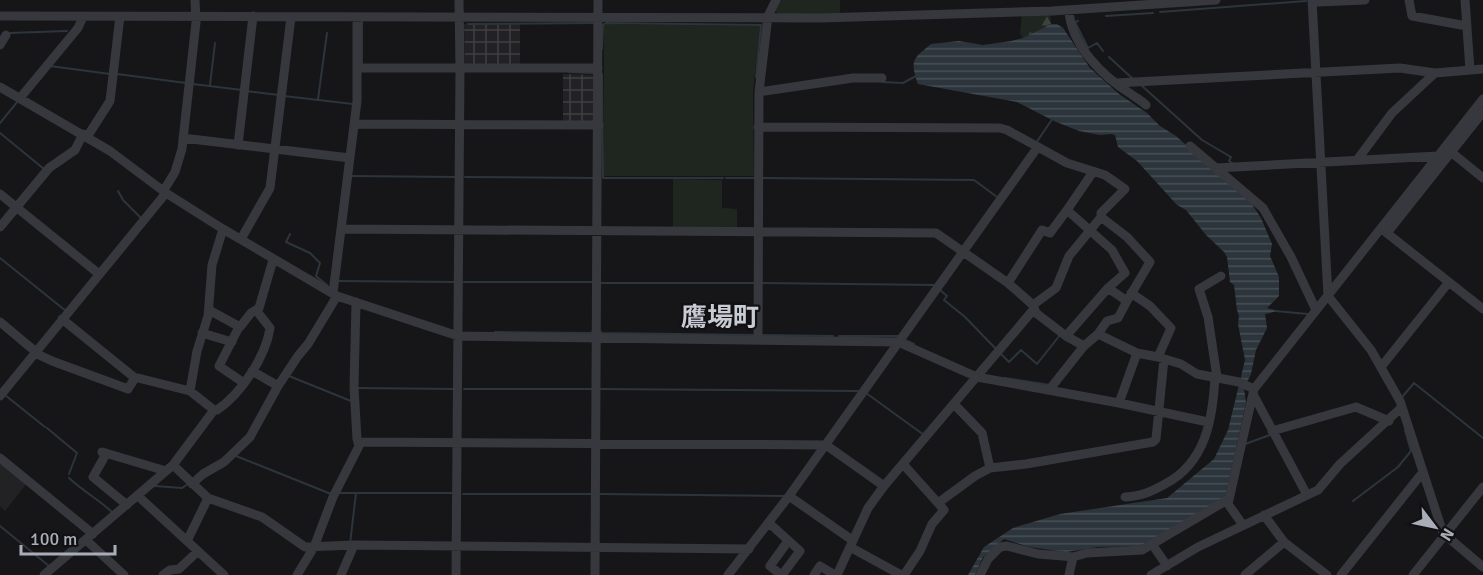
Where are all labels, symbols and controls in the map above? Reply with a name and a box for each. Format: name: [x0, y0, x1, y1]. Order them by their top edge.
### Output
district label: 鷹場町: [681, 302, 759, 334]
north arrow: [1405, 497, 1465, 557]
scale bar: [21, 518, 116, 556]
text: N: [1435, 524, 1458, 544]
text: 100 m: [30, 528, 77, 550]

